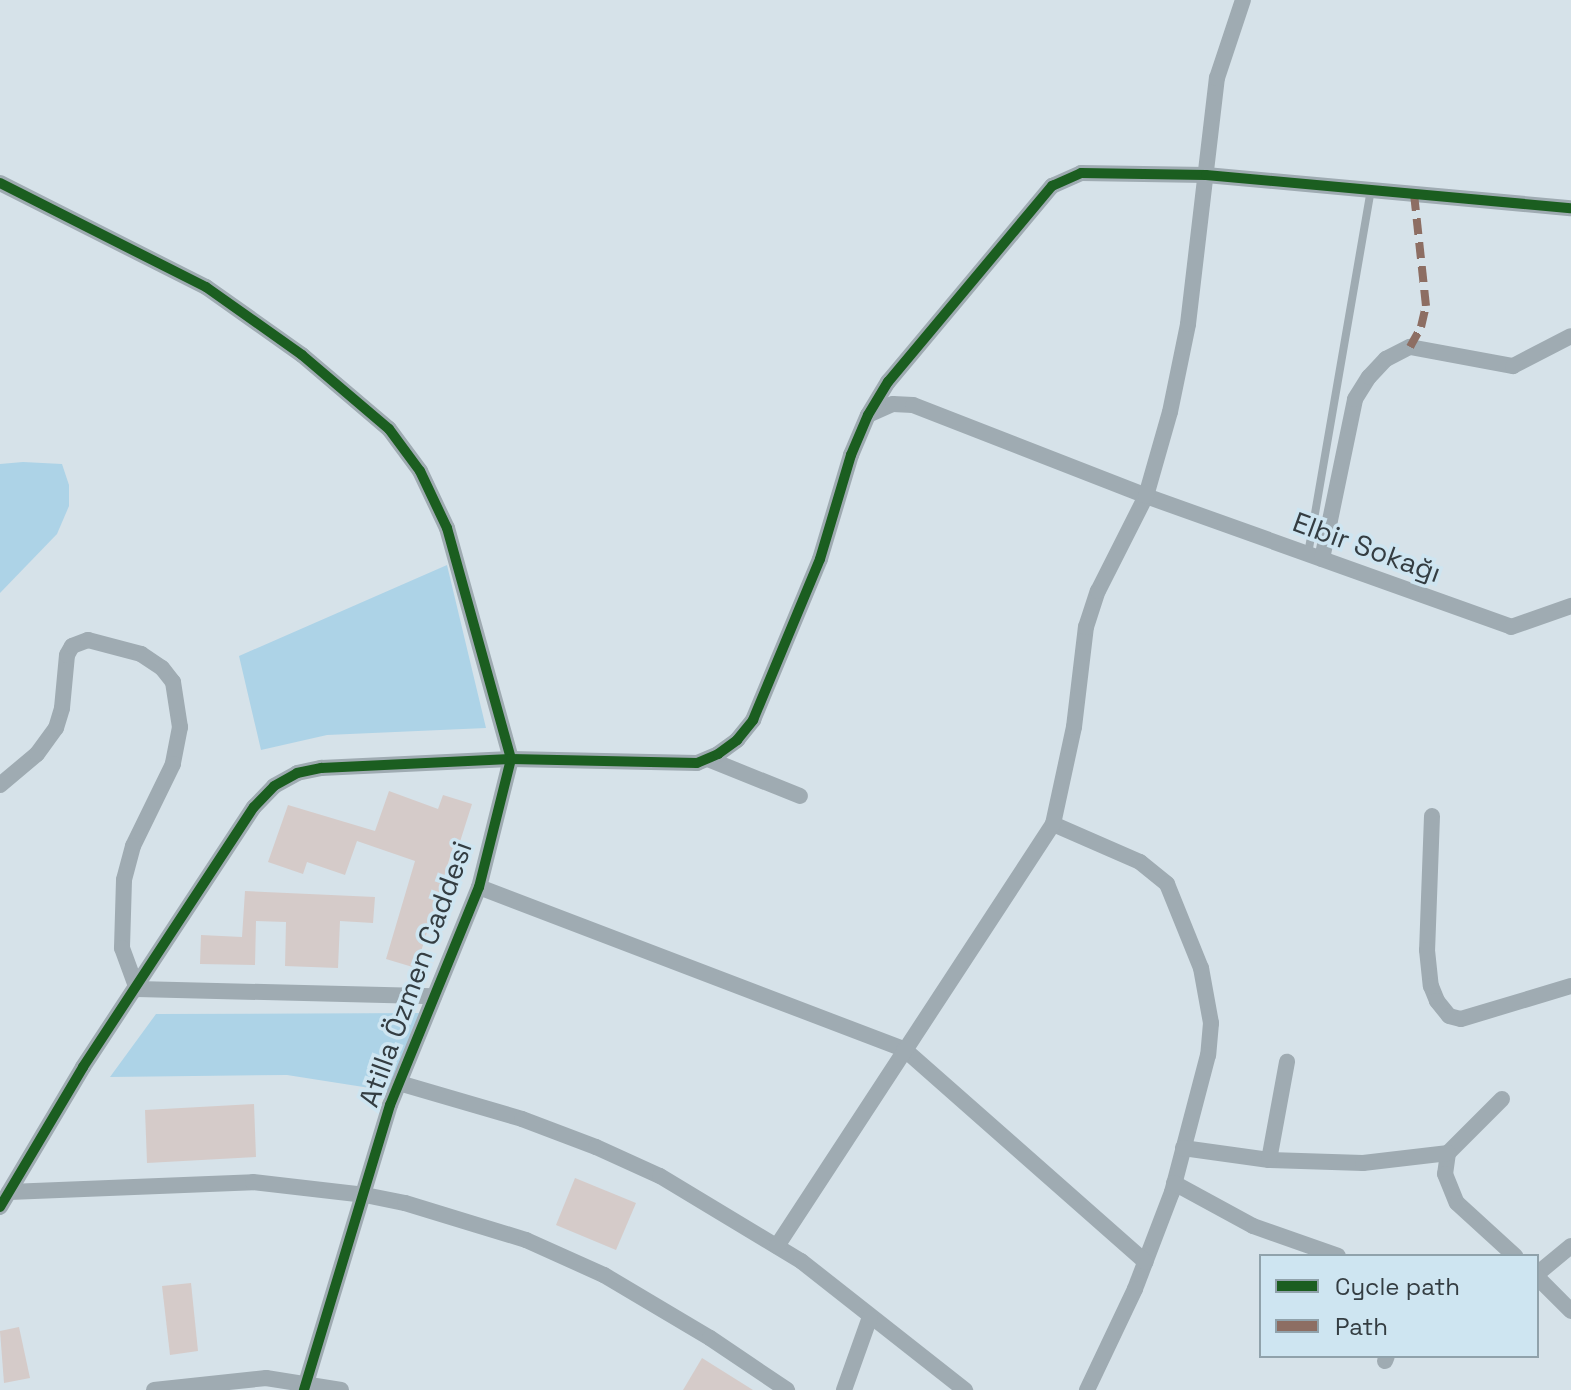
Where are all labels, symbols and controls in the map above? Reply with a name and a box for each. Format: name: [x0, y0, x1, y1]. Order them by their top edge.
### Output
street label: Elbir Sokağı: [1288, 505, 1446, 589]
street label: Atilla Özmen Caddesi: [351, 837, 479, 1111]
legend: [1259, 1254, 1539, 1358]
text: Cycle path: [1335, 1271, 1460, 1302]
text: Path: [1335, 1311, 1388, 1342]

